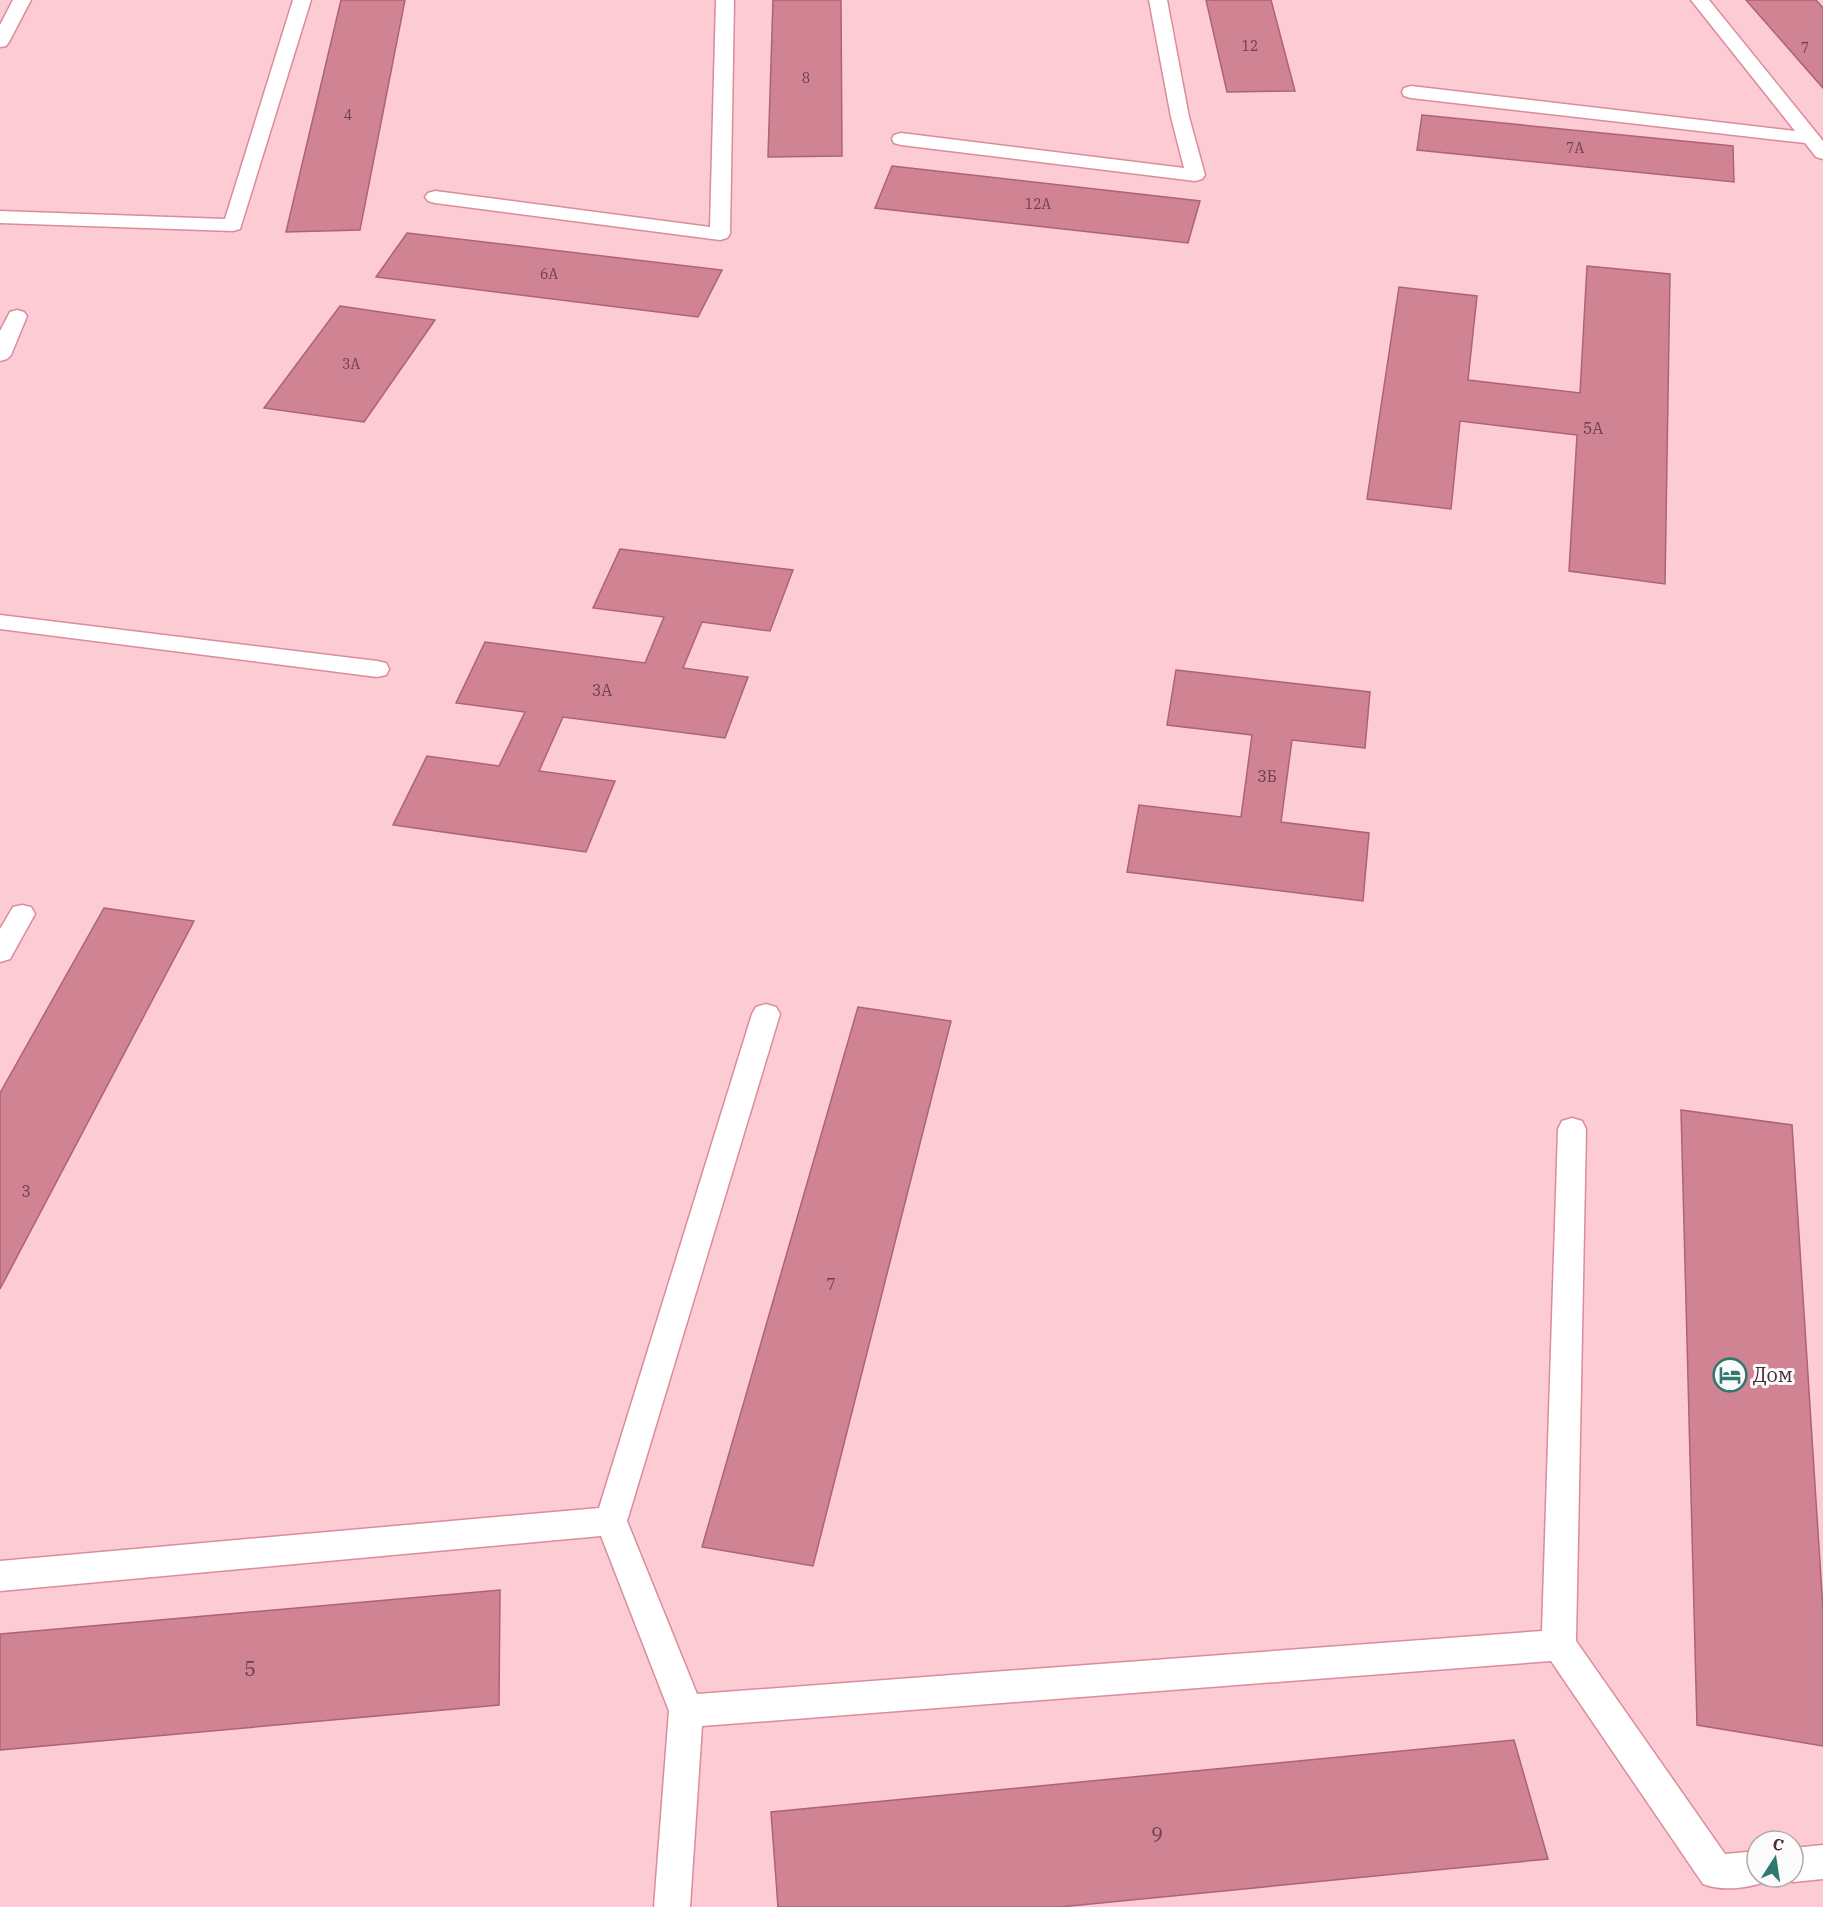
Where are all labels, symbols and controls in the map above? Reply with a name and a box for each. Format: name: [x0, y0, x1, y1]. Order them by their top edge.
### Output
house number: 12: [1242, 37, 1258, 55]
house number: 7: [1801, 39, 1809, 57]
house number: 8: [802, 69, 810, 87]
house number: 4: [344, 106, 352, 124]
house number: 7А: [1566, 139, 1584, 157]
house number: 12А: [1025, 195, 1052, 213]
house number: 6А: [540, 265, 558, 283]
house number: 3А: [342, 355, 360, 373]
house number: 5А: [1583, 418, 1603, 438]
house number: 3А: [592, 680, 612, 700]
house number: 3Б: [1257, 766, 1277, 786]
house number: 3: [21, 1181, 31, 1201]
house number: 7: [826, 1274, 836, 1294]
hotel icon: Дом: [1712, 1357, 1748, 1393]
place label: Дом: [1753, 1361, 1793, 1388]
house number: 5: [244, 1655, 256, 1682]
house number: 9: [1151, 1821, 1163, 1848]
north arrow: [1745, 1829, 1805, 1889]
text: С: [1771, 1833, 1785, 1855]

